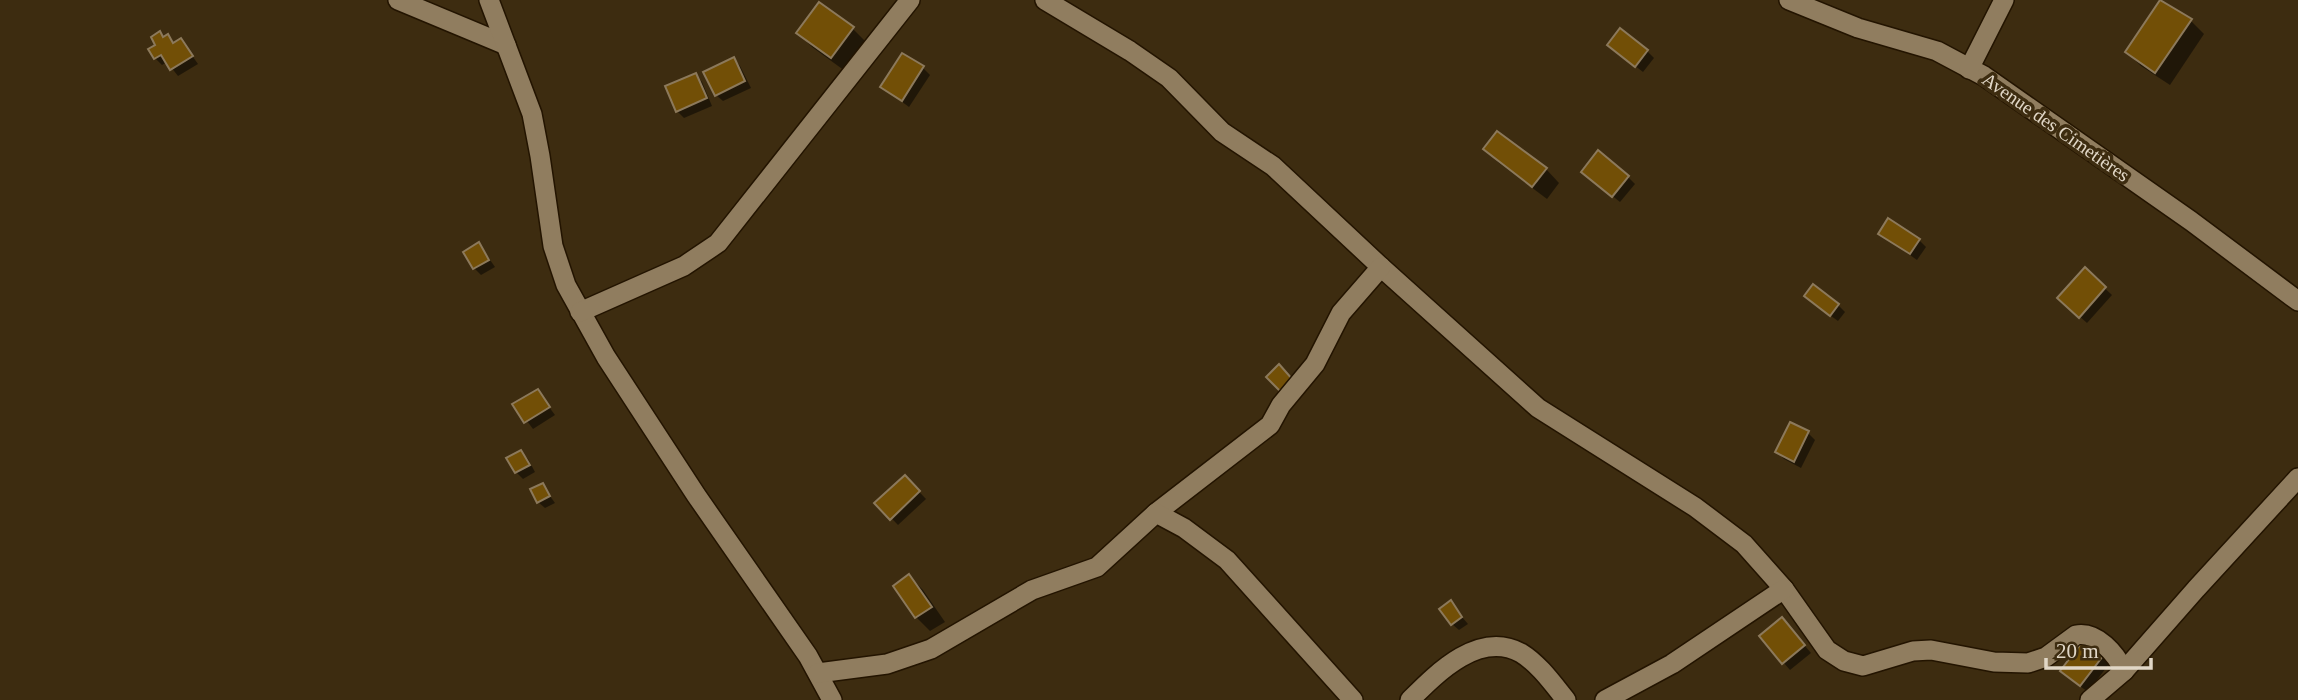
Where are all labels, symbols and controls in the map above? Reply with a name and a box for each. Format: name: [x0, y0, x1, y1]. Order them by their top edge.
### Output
street label: Avenue des Cimetières: [1978, 68, 2134, 186]
scale bar: [2046, 626, 2151, 670]
text: 20 m: [2056, 639, 2099, 663]

